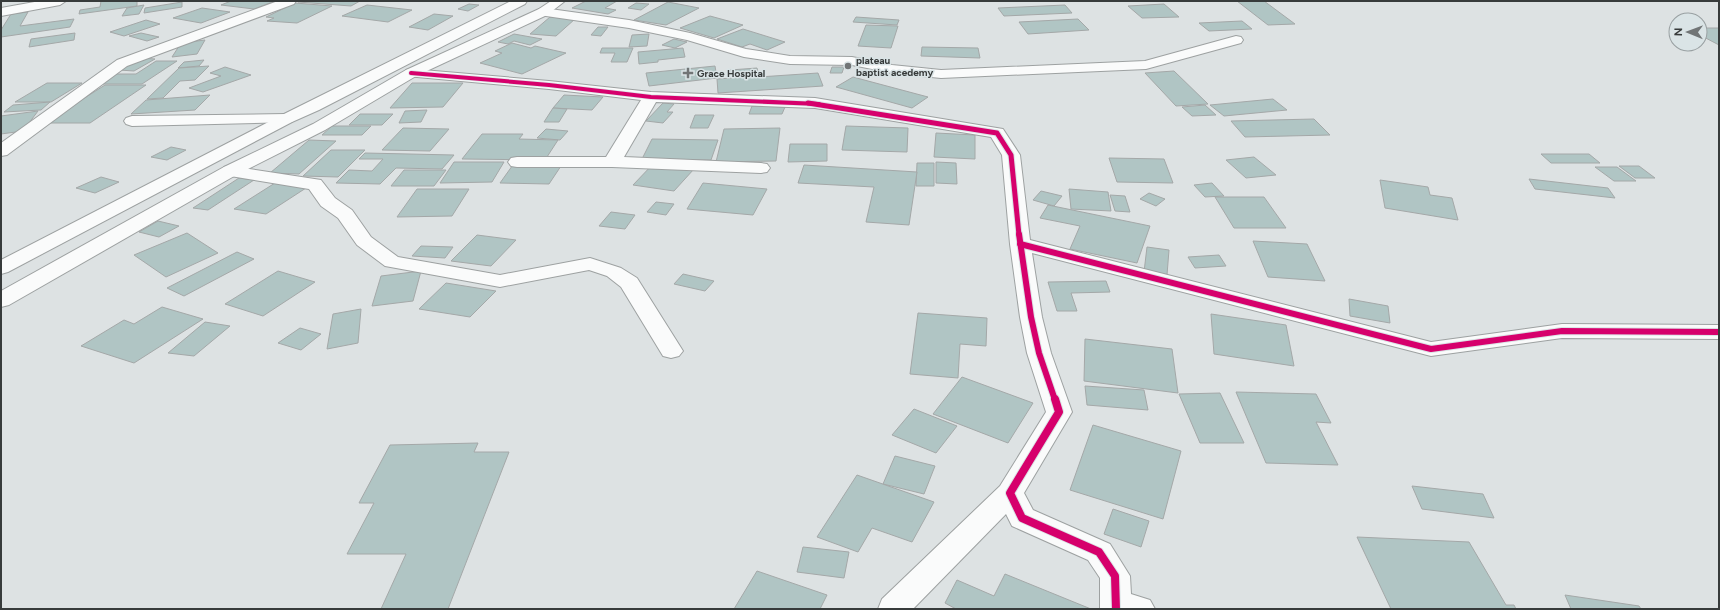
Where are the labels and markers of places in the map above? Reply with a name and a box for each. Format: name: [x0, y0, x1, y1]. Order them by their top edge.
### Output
place label: plateau baptist acedemy: [856, 54, 933, 79]
marker: plateau baptist acedemy: [843, 61, 853, 71]
marker: Grace Hospital: [682, 67, 694, 79]
place label: Grace Hospital: [697, 67, 765, 80]

